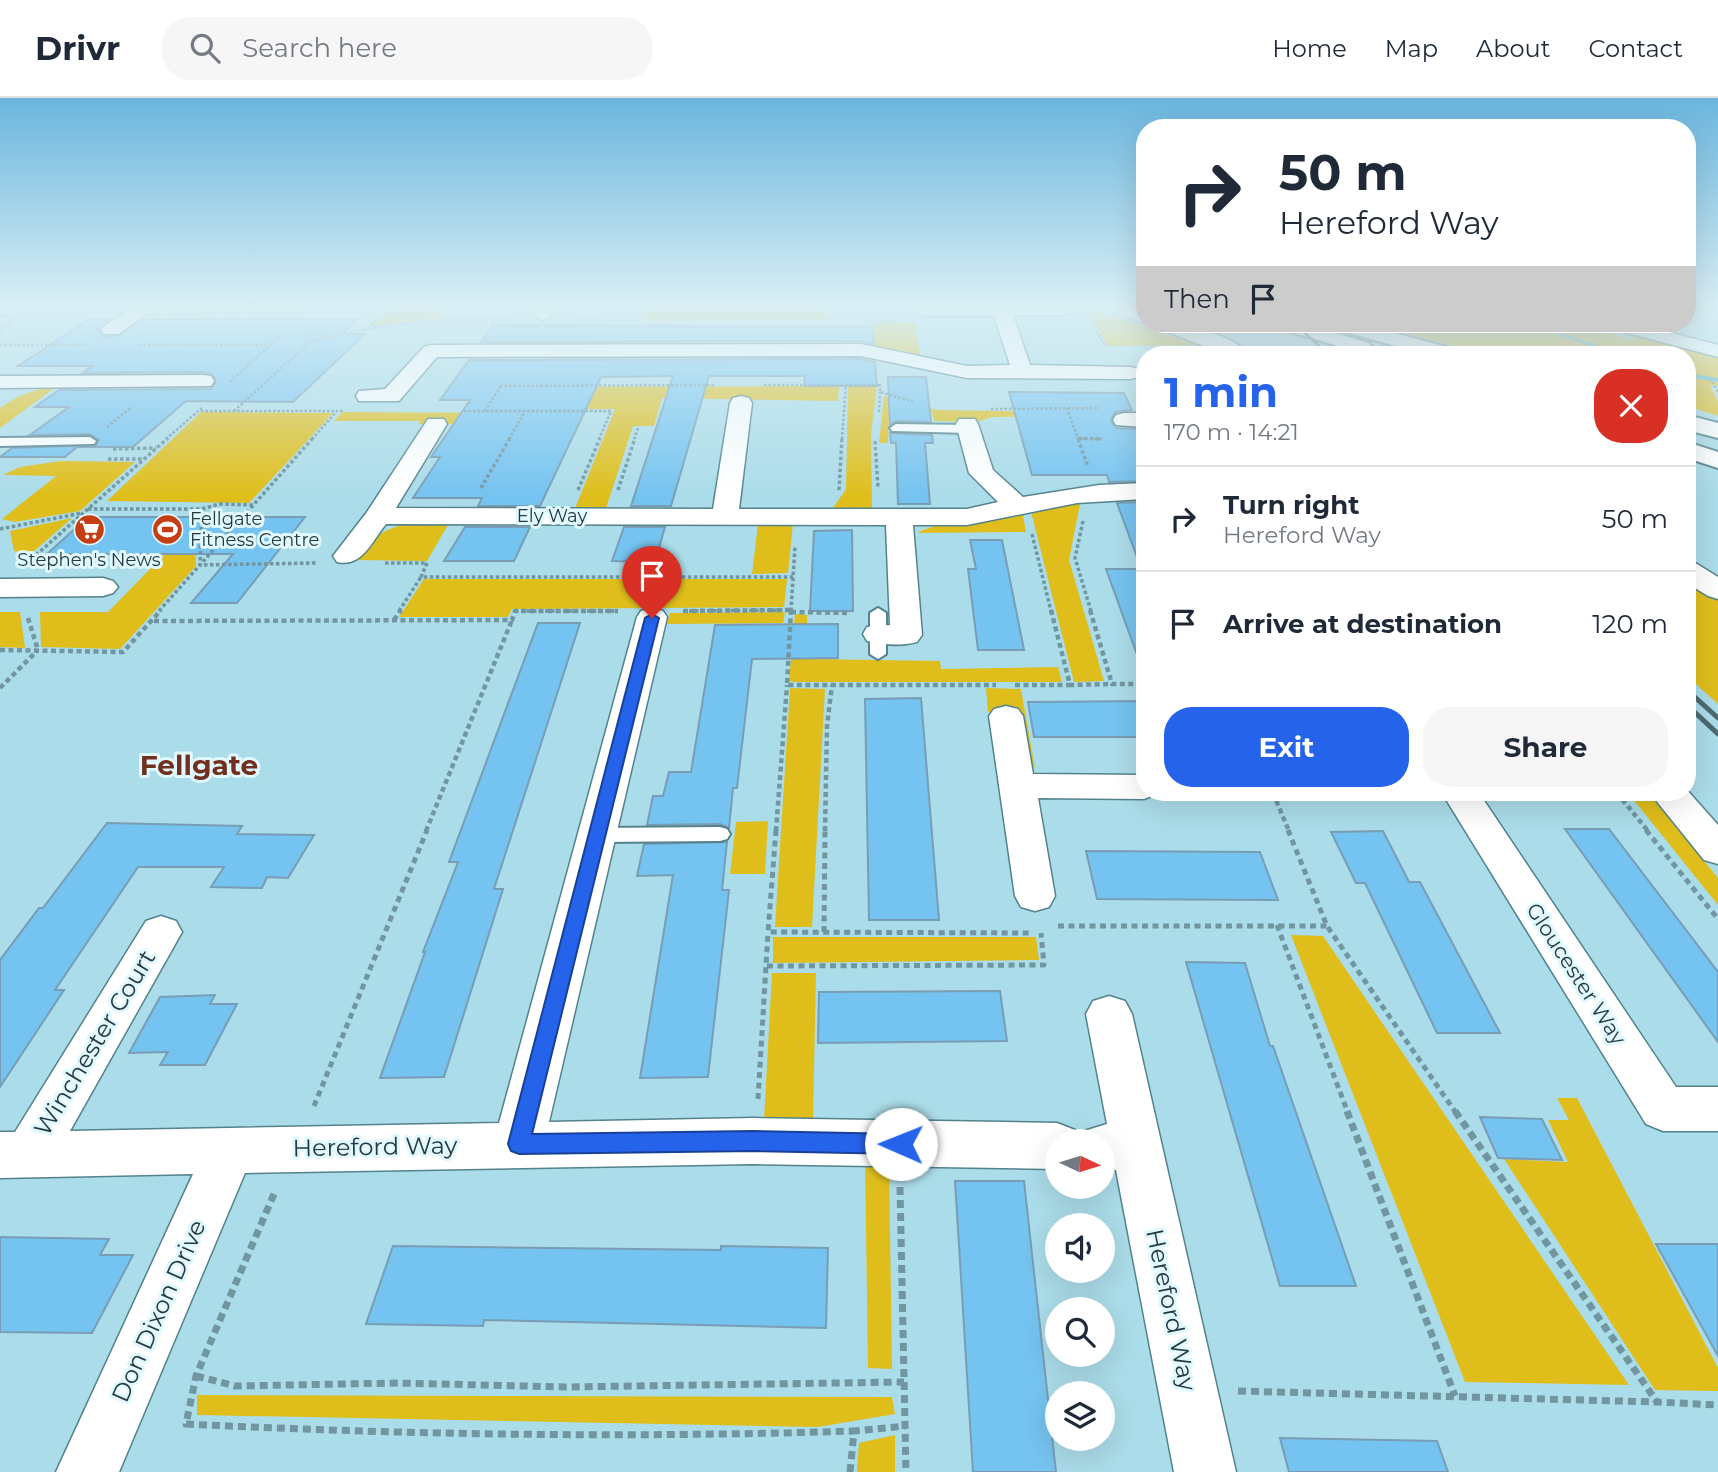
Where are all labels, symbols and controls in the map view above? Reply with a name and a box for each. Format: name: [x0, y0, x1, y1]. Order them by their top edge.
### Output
search box: [162, 17, 652, 80]
text: Drivr: [35, 28, 120, 68]
icon: search: [186, 29, 224, 67]
text: Search here: [242, 32, 397, 64]
text: Home: [1272, 34, 1347, 63]
text: Map: [1385, 34, 1438, 63]
text: About: [1476, 34, 1550, 63]
text: Contact: [1588, 34, 1683, 63]
text: 50 m: [1279, 143, 1407, 202]
icon: right: [1164, 147, 1255, 238]
text: Hereford Way: [1279, 203, 1499, 242]
icon: arrive: [1244, 280, 1282, 318]
text: Then: [1164, 283, 1230, 315]
text: 1 min: [1164, 366, 1278, 418]
button: close: [1594, 369, 1668, 443]
text: 170 m · 14:21: [1164, 418, 1299, 446]
text: Turn right: [1223, 489, 1359, 521]
icon: right: [1164, 500, 1202, 538]
text: 50 m: [1602, 503, 1668, 535]
street label: Ely Way: [517, 505, 587, 527]
place label: Fellgate Fitness Centre: [190, 508, 319, 551]
supermarket icon: Stephen's News: [72, 512, 106, 546]
sports icon: Fellgate Fitness Centre: [150, 512, 184, 546]
text: Hereford Way: [1223, 521, 1381, 549]
pin: [622, 546, 682, 618]
place label: Stephen's News: [17, 549, 161, 571]
icon: arrive: [633, 557, 671, 595]
icon: arrive: [1164, 605, 1202, 643]
text: Arrive at destination: [1223, 608, 1502, 640]
text: 120 m: [1592, 608, 1668, 640]
button: Exit: [1164, 707, 1409, 787]
button: Share: [1423, 707, 1668, 787]
district label: Fellgate: [140, 748, 258, 782]
street label: Gloucester Way: [1521, 898, 1632, 1050]
street label: Winchester Court: [28, 944, 162, 1141]
position arrow: [864, 1107, 938, 1181]
north arrow: [1045, 1129, 1115, 1199]
map controls: [1045, 1129, 1115, 1451]
street label: Hereford Way: [292, 1131, 458, 1162]
button: sound: [1045, 1213, 1115, 1283]
street label: Don Dixon Drive: [105, 1215, 212, 1406]
street label: Hereford Way: [1140, 1226, 1203, 1393]
button: search: [1045, 1297, 1115, 1367]
button: layers: [1045, 1381, 1115, 1451]

